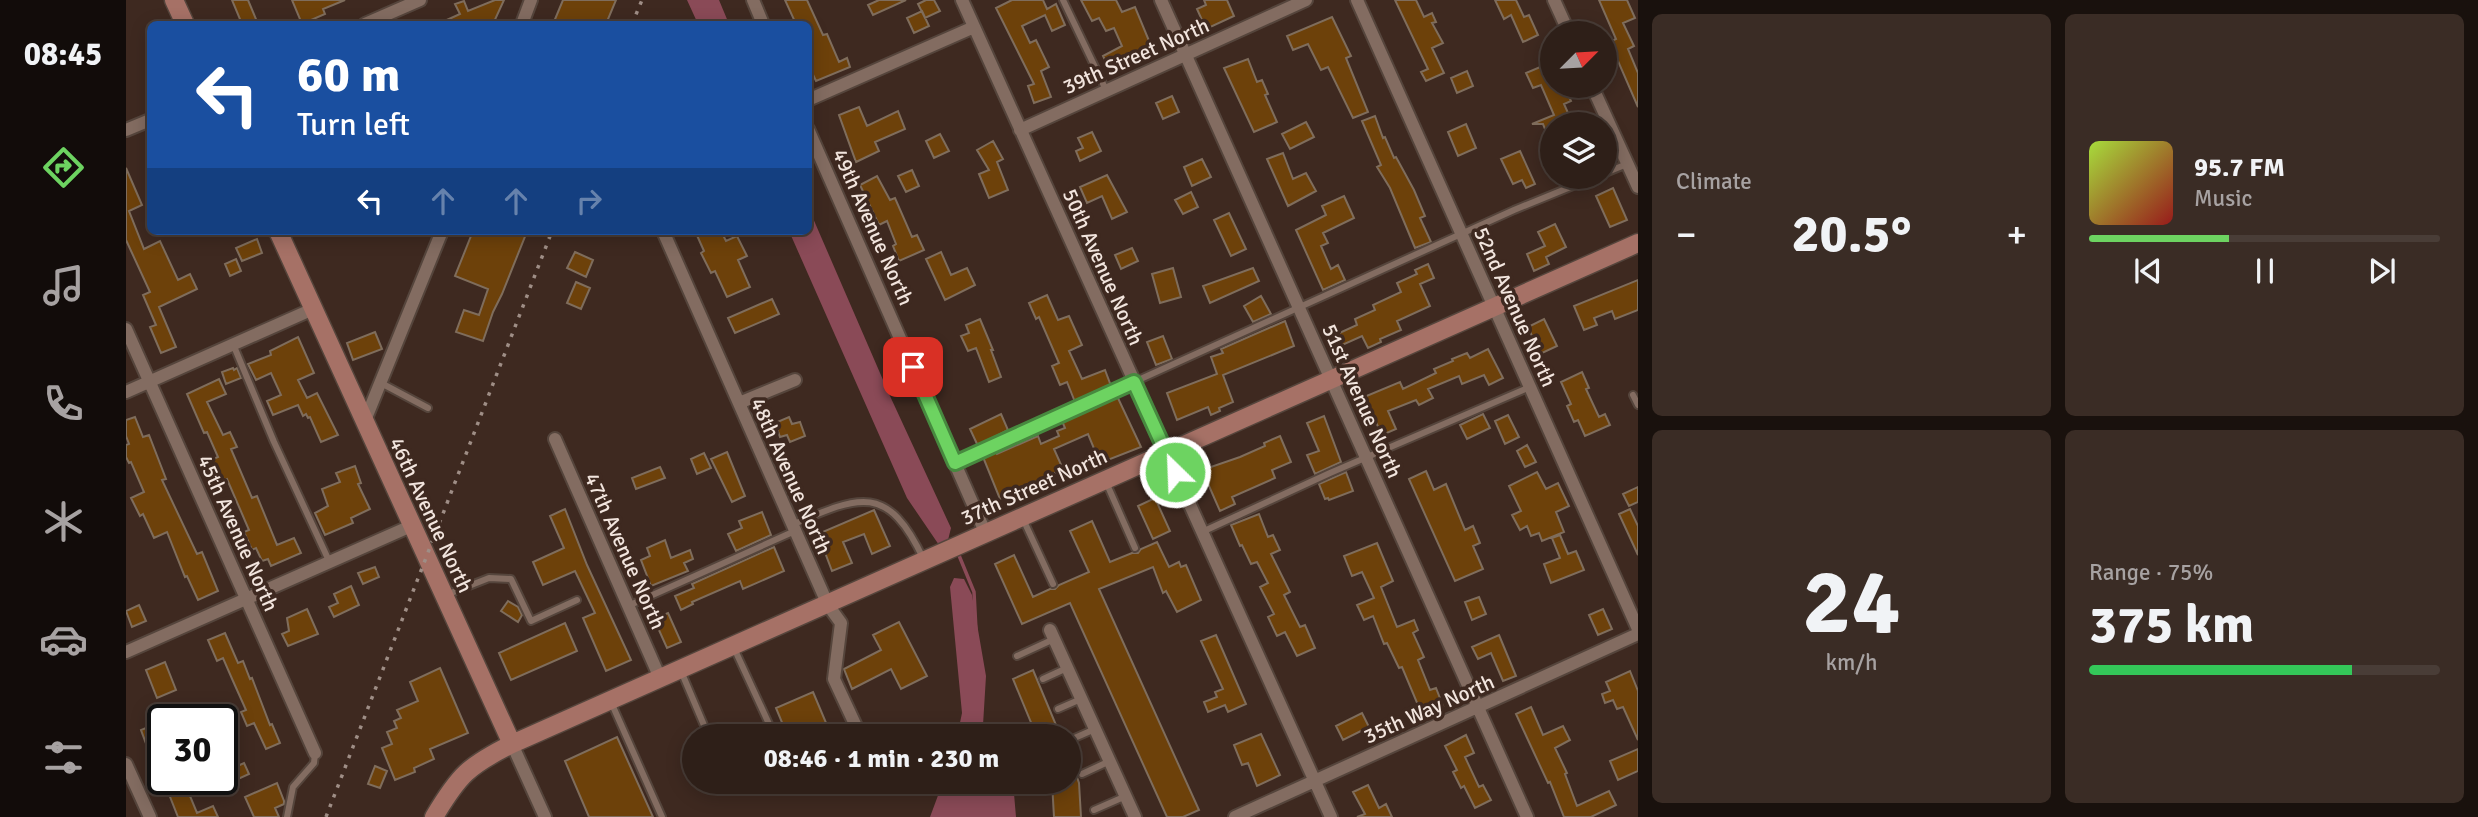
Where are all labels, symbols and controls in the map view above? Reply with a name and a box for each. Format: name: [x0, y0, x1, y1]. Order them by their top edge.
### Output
street label: 39th Street North: [1059, 12, 1213, 100]
north arrow: [1540, 21, 1617, 98]
map controls: [1540, 21, 1617, 189]
text: 08:45: [24, 35, 102, 74]
text: 60 m: [297, 45, 400, 105]
icon: left: [182, 49, 273, 140]
text: Turn left: [297, 105, 410, 144]
button: layers: [1540, 112, 1617, 189]
icon: directions: [39, 143, 88, 192]
street label: 49th Avenue North: [827, 145, 919, 309]
text: 95.7 FM: [2194, 152, 2285, 184]
text: Climate: [1676, 167, 1752, 196]
icon: left: [351, 182, 389, 220]
icon: ahead: [424, 182, 462, 220]
icon: ahead: [497, 182, 535, 220]
icon: right: [570, 182, 608, 220]
text: Music: [2194, 184, 2252, 213]
street label: 50th Avenue North: [1057, 185, 1149, 349]
text: 20.5°: [1792, 202, 1911, 266]
text: −: [1676, 211, 1697, 258]
text: +: [2006, 211, 2027, 258]
street label: 52nd Avenue North: [1468, 223, 1562, 391]
icon: previous: [2129, 252, 2167, 290]
icon: pause: [2246, 252, 2284, 290]
icon: next: [2363, 252, 2401, 290]
icon: music: [39, 261, 88, 310]
street label: 51st Avenue North: [1316, 320, 1408, 482]
pin: [883, 337, 943, 397]
icon: arrive: [894, 348, 932, 386]
icon: phone: [39, 379, 88, 428]
street label: 48th Avenue North: [745, 394, 837, 558]
street label: 46th Avenue North: [384, 433, 478, 597]
position arrow: [1138, 435, 1212, 509]
street label: 37th Street North: [957, 443, 1111, 531]
street label: 45th Avenue North: [192, 451, 284, 615]
street label: 47th Avenue North: [579, 469, 671, 633]
icon: climate: [39, 497, 88, 546]
text: 24: [1802, 546, 1901, 659]
text: Range · 75%: [2089, 558, 2213, 587]
text: 375 km: [2089, 593, 2254, 657]
icon: car: [39, 615, 88, 664]
text: km/h: [1825, 648, 1878, 677]
street label: 35th Way North: [1360, 669, 1498, 749]
speed limit sign: 30: [147, 704, 238, 795]
icon: filters: [39, 733, 88, 782]
text: 08:46 · 1 min · 230 m: [764, 743, 999, 775]

